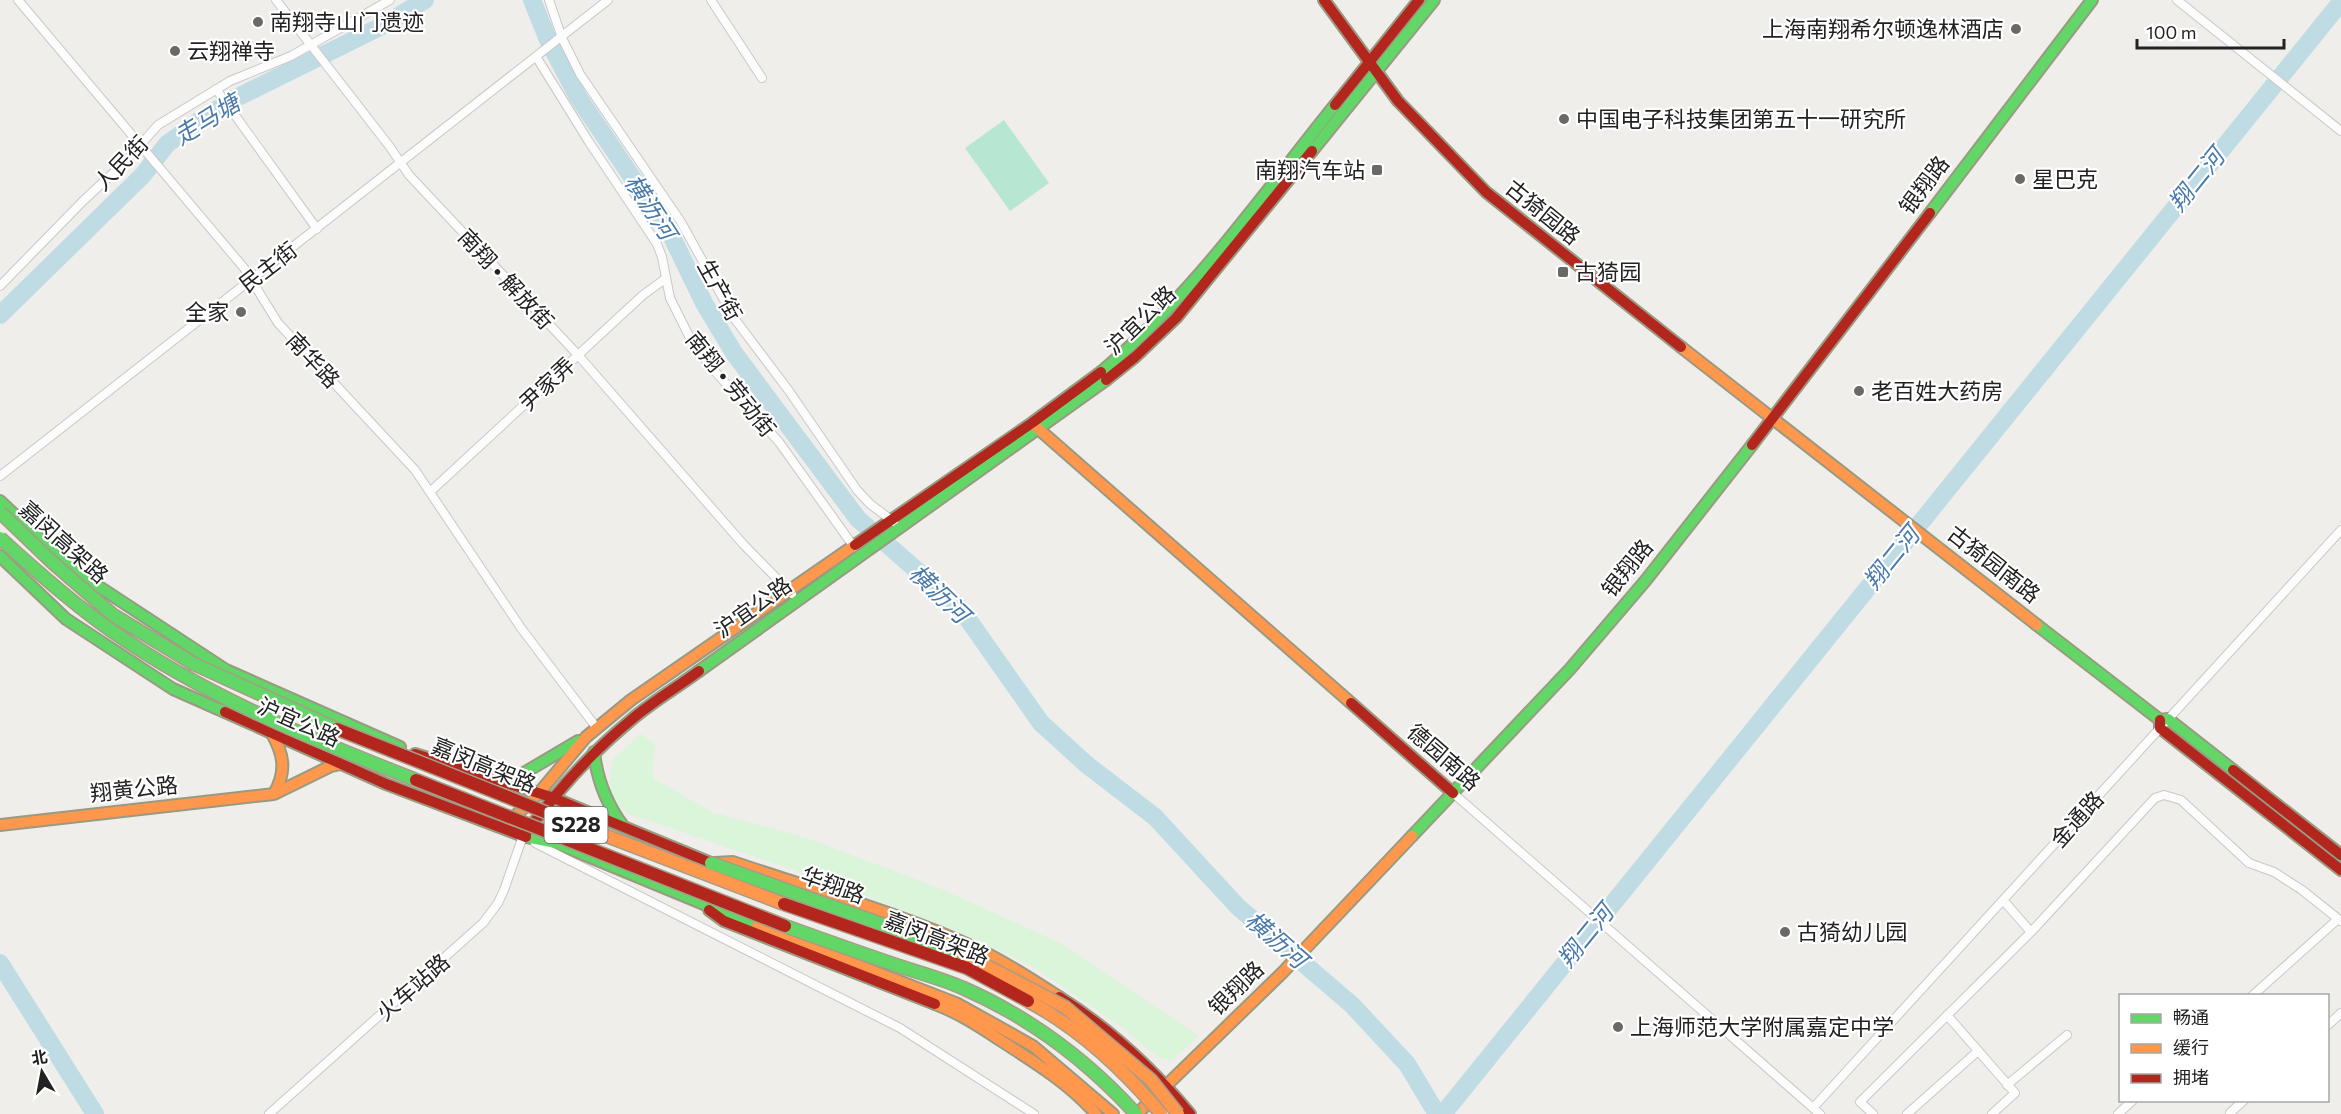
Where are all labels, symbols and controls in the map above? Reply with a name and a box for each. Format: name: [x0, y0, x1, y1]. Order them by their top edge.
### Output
place label: 南翔寺山门遗迹: [270, 8, 424, 35]
scale bar: [2137, 12, 2284, 50]
marker: 南翔寺山门遗迹: [251, 15, 265, 29]
place label: 上海南翔希尔顿逸林酒店: [1762, 15, 2004, 42]
text: 100 m: [2146, 21, 2196, 43]
marker: 上海南翔希尔顿逸林酒店: [2009, 22, 2023, 36]
place label: 云翔禅寺: [187, 37, 275, 64]
marker: 云翔禅寺: [168, 44, 182, 58]
water label: 走马塘: [168, 85, 248, 150]
place label: 中国电子科技集团第五十一研究所: [1576, 105, 1906, 132]
marker: 中国电子科技集团第五十一研究所: [1557, 112, 1571, 126]
street label: 人民街: [88, 130, 153, 196]
water label: 翔二河: [2162, 139, 2232, 216]
street label: 银翔路: [1893, 150, 1954, 219]
place label: 南翔汽车站: [1255, 156, 1365, 183]
marker: 南翔汽车站: [1370, 163, 1384, 177]
place label: 星巴克: [2032, 165, 2098, 192]
water label: 横沥河: [619, 168, 685, 248]
marker: 星巴克: [2013, 172, 2027, 186]
street label: 古猗园路: [1501, 173, 1586, 250]
street label: 南翔 • 解放街: [453, 223, 560, 335]
street label: 民主街: [233, 236, 302, 298]
street label: 生产街: [693, 254, 748, 325]
place label: 古猗园: [1575, 258, 1641, 285]
marker: 古猗园: [1556, 265, 1570, 279]
street label: 沪宜公路: [1099, 279, 1181, 360]
place label: 全家: [185, 298, 229, 325]
marker: 全家: [234, 305, 248, 319]
street label: 南华路: [281, 326, 346, 393]
street label: 南翔 • 劳动街: [681, 326, 782, 442]
street label: 尹家弄: [513, 351, 580, 416]
place label: 老百姓大药房: [1871, 377, 2003, 404]
marker: 老百姓大药房: [1852, 384, 1866, 398]
street label: 嘉闵高架路: [14, 495, 114, 588]
water label: 翔二河: [1857, 517, 1927, 594]
street label: 古猗园南路: [1943, 519, 2046, 608]
street label: 银翔路: [1595, 534, 1658, 602]
water label: 横沥河: [904, 557, 979, 631]
street label: 沪宜公路: [709, 570, 797, 643]
street label: 沪宜公路: [254, 691, 345, 752]
street label: 德园南路: [1402, 718, 1486, 796]
street label: 嘉闵高架路: [428, 731, 540, 798]
street label: 翔黄公路: [89, 770, 179, 807]
street label: 金通路: [2045, 785, 2109, 852]
road number: S228: [544, 807, 608, 843]
street label: 华翔路: [798, 861, 869, 909]
water label: 翔二河: [1551, 895, 1621, 972]
water label: 横沥河: [1240, 904, 1317, 976]
street label: 嘉闵高架路: [881, 905, 993, 970]
place label: 古猗幼儿园: [1797, 918, 1907, 945]
marker: 古猗幼儿园: [1778, 925, 1792, 939]
street label: 火车站路: [371, 948, 455, 1026]
street label: 银翔路: [1203, 955, 1269, 1020]
legend: [2119, 994, 2329, 1102]
text: 畅通: [2173, 1006, 2209, 1028]
place label: 上海师范大学附属嘉定中学: [1630, 1013, 1894, 1040]
marker: 上海师范大学附属嘉定中学: [1611, 1020, 1625, 1034]
text: 缓行: [2173, 1036, 2209, 1058]
north arrow: [12, 1042, 72, 1102]
text: 北: [30, 1046, 49, 1067]
text: 拥堵: [2173, 1066, 2209, 1088]

